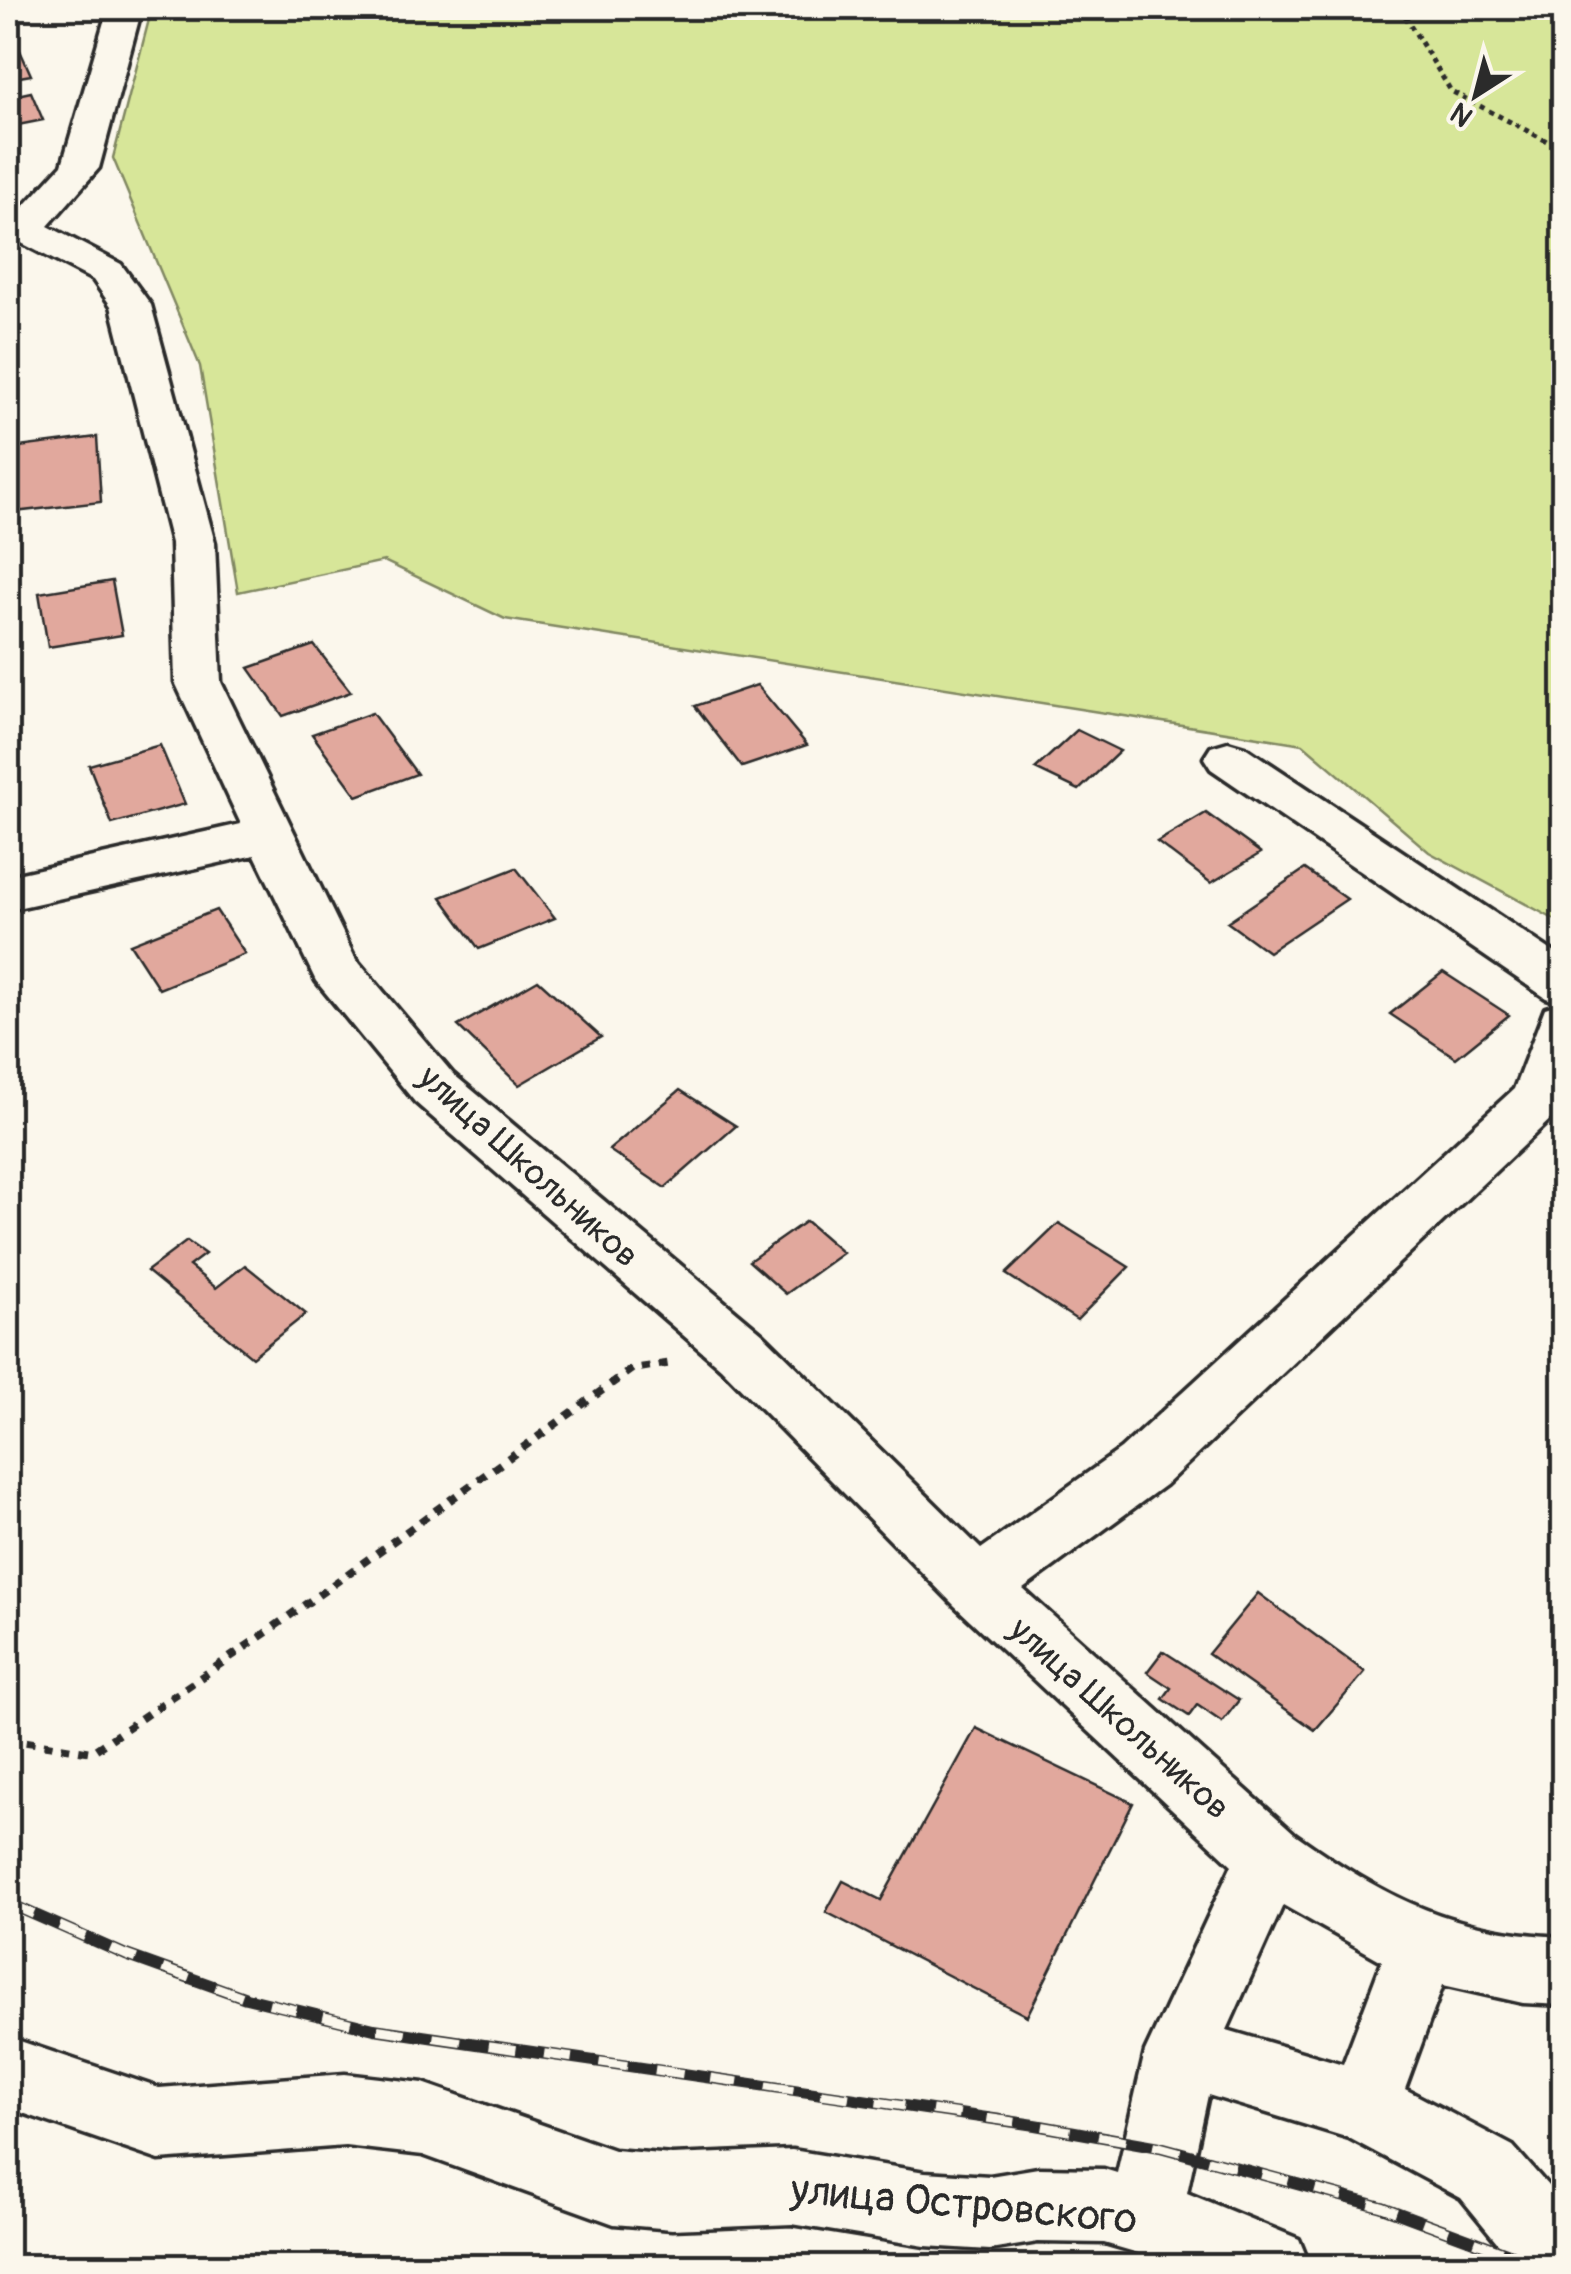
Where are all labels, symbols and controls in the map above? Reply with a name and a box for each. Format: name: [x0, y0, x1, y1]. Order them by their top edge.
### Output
north arrow: [1426, 45, 1526, 145]
text: N: [1444, 94, 1480, 134]
street label: улица Школьников: [408, 1055, 648, 1277]
street label: улица Школьников: [999, 1607, 1239, 1829]
street label: улица Островского: [788, 2164, 1139, 2246]

